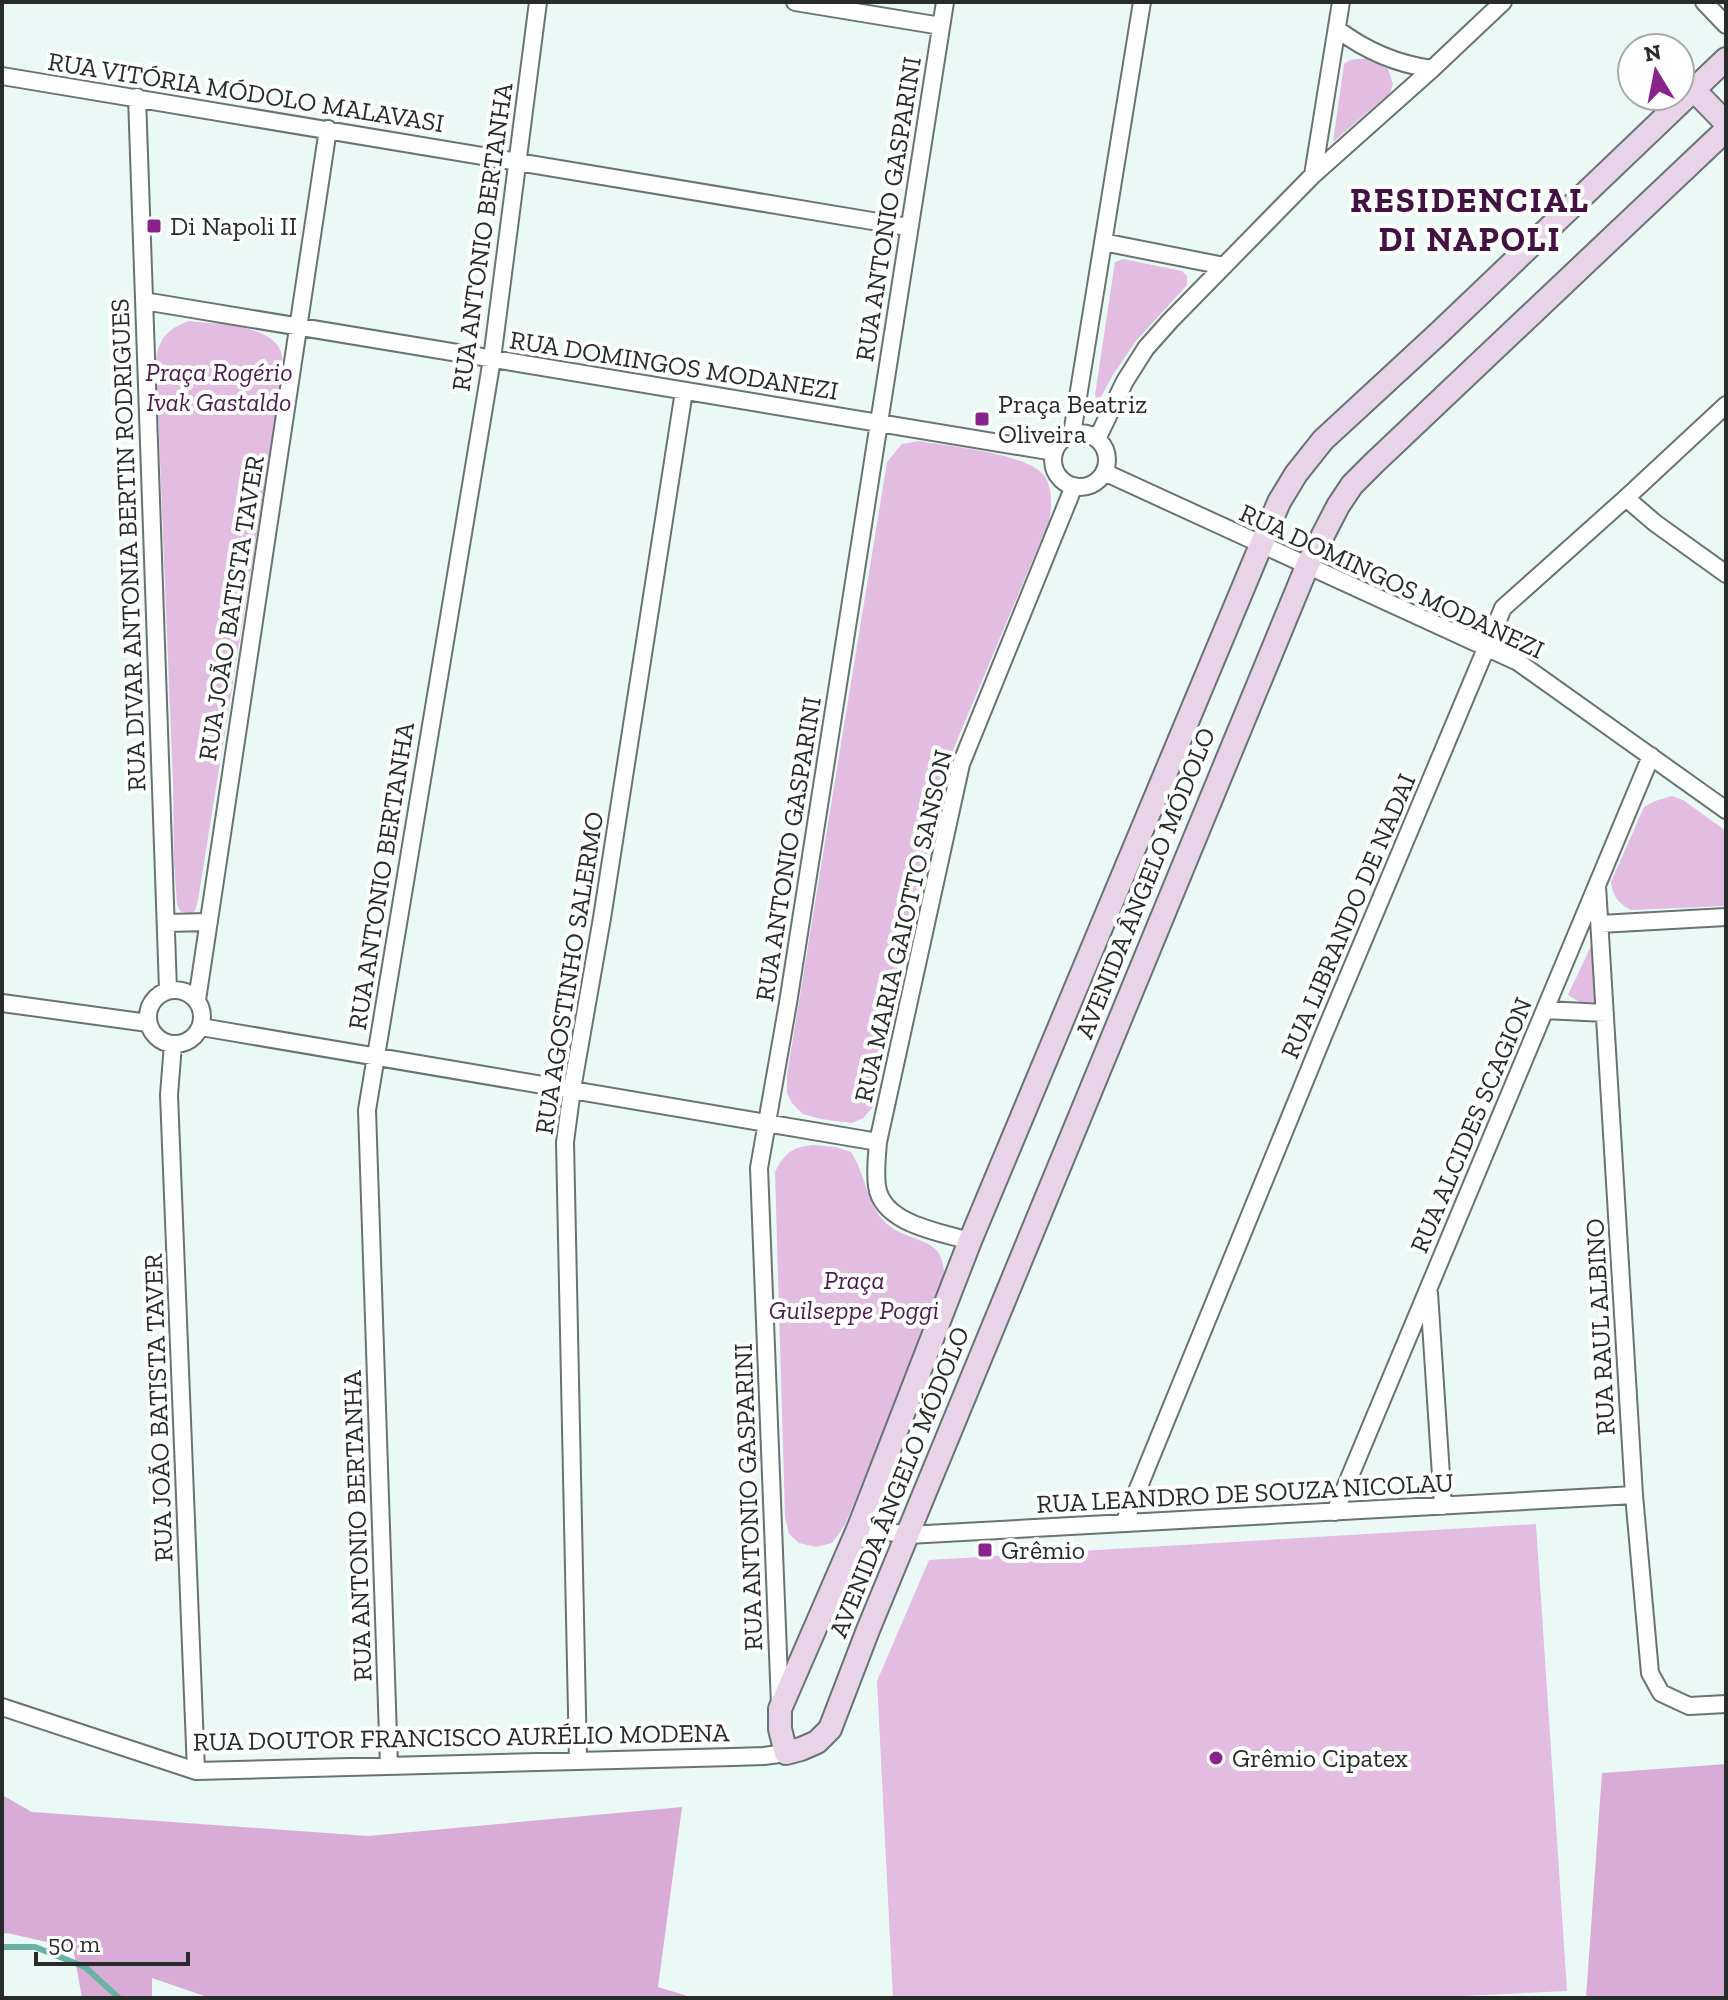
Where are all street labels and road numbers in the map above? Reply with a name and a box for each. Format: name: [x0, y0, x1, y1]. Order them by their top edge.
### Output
street label: RUA VITÓRIA MÓDOLO MALAVASI: [46, 45, 446, 139]
street label: RUA ANTONIO GASPARINI: [848, 54, 928, 364]
street label: RUA ANTONIO BERTANHA: [445, 80, 520, 393]
street label: RUA DIVAR ANTONIA BERTIN RODRIGUES: [103, 298, 153, 792]
street label: RUA DOMINGOS MODANEZI: [507, 323, 841, 407]
street label: RUA JOÃO BATISTA TAVER: [191, 453, 271, 763]
street label: RUA DOMINGOS MODANEZI: [1235, 496, 1549, 666]
street label: RUA ANTONIO GASPARINI: [748, 694, 828, 1004]
street label: RUA ANTONIO BERTANHA: [341, 719, 421, 1032]
street label: AVENIDA ÂNGELO MÓDOLO: [1068, 723, 1222, 1043]
street label: RUA MARIA GAIOTTO SANSON: [847, 747, 959, 1105]
street label: RUA LIBRANDO DE NADAI: [1273, 769, 1423, 1063]
street label: RUA AGOSTINHO SALERMO: [528, 809, 610, 1137]
street label: RUA ALCIDES SCAGION: [1403, 993, 1539, 1257]
street label: RUA RAUL ALBINO: [1578, 1218, 1622, 1436]
street label: RUA JOÃO BATISTA TAVER: [137, 1253, 179, 1563]
street label: AVENIDA ÂNGELO MÓDOLO: [822, 1322, 976, 1642]
street label: RUA ANTONIO GASPARINI: [727, 1343, 769, 1651]
street label: RUA ANTONIO BERTANHA: [336, 1369, 378, 1682]
street label: RUA LEANDRO DE SOUZA NICOLAU: [1035, 1466, 1455, 1520]
street label: RUA DOUTOR FRANCISCO AURÉLIO MODENA: [193, 1716, 731, 1758]

